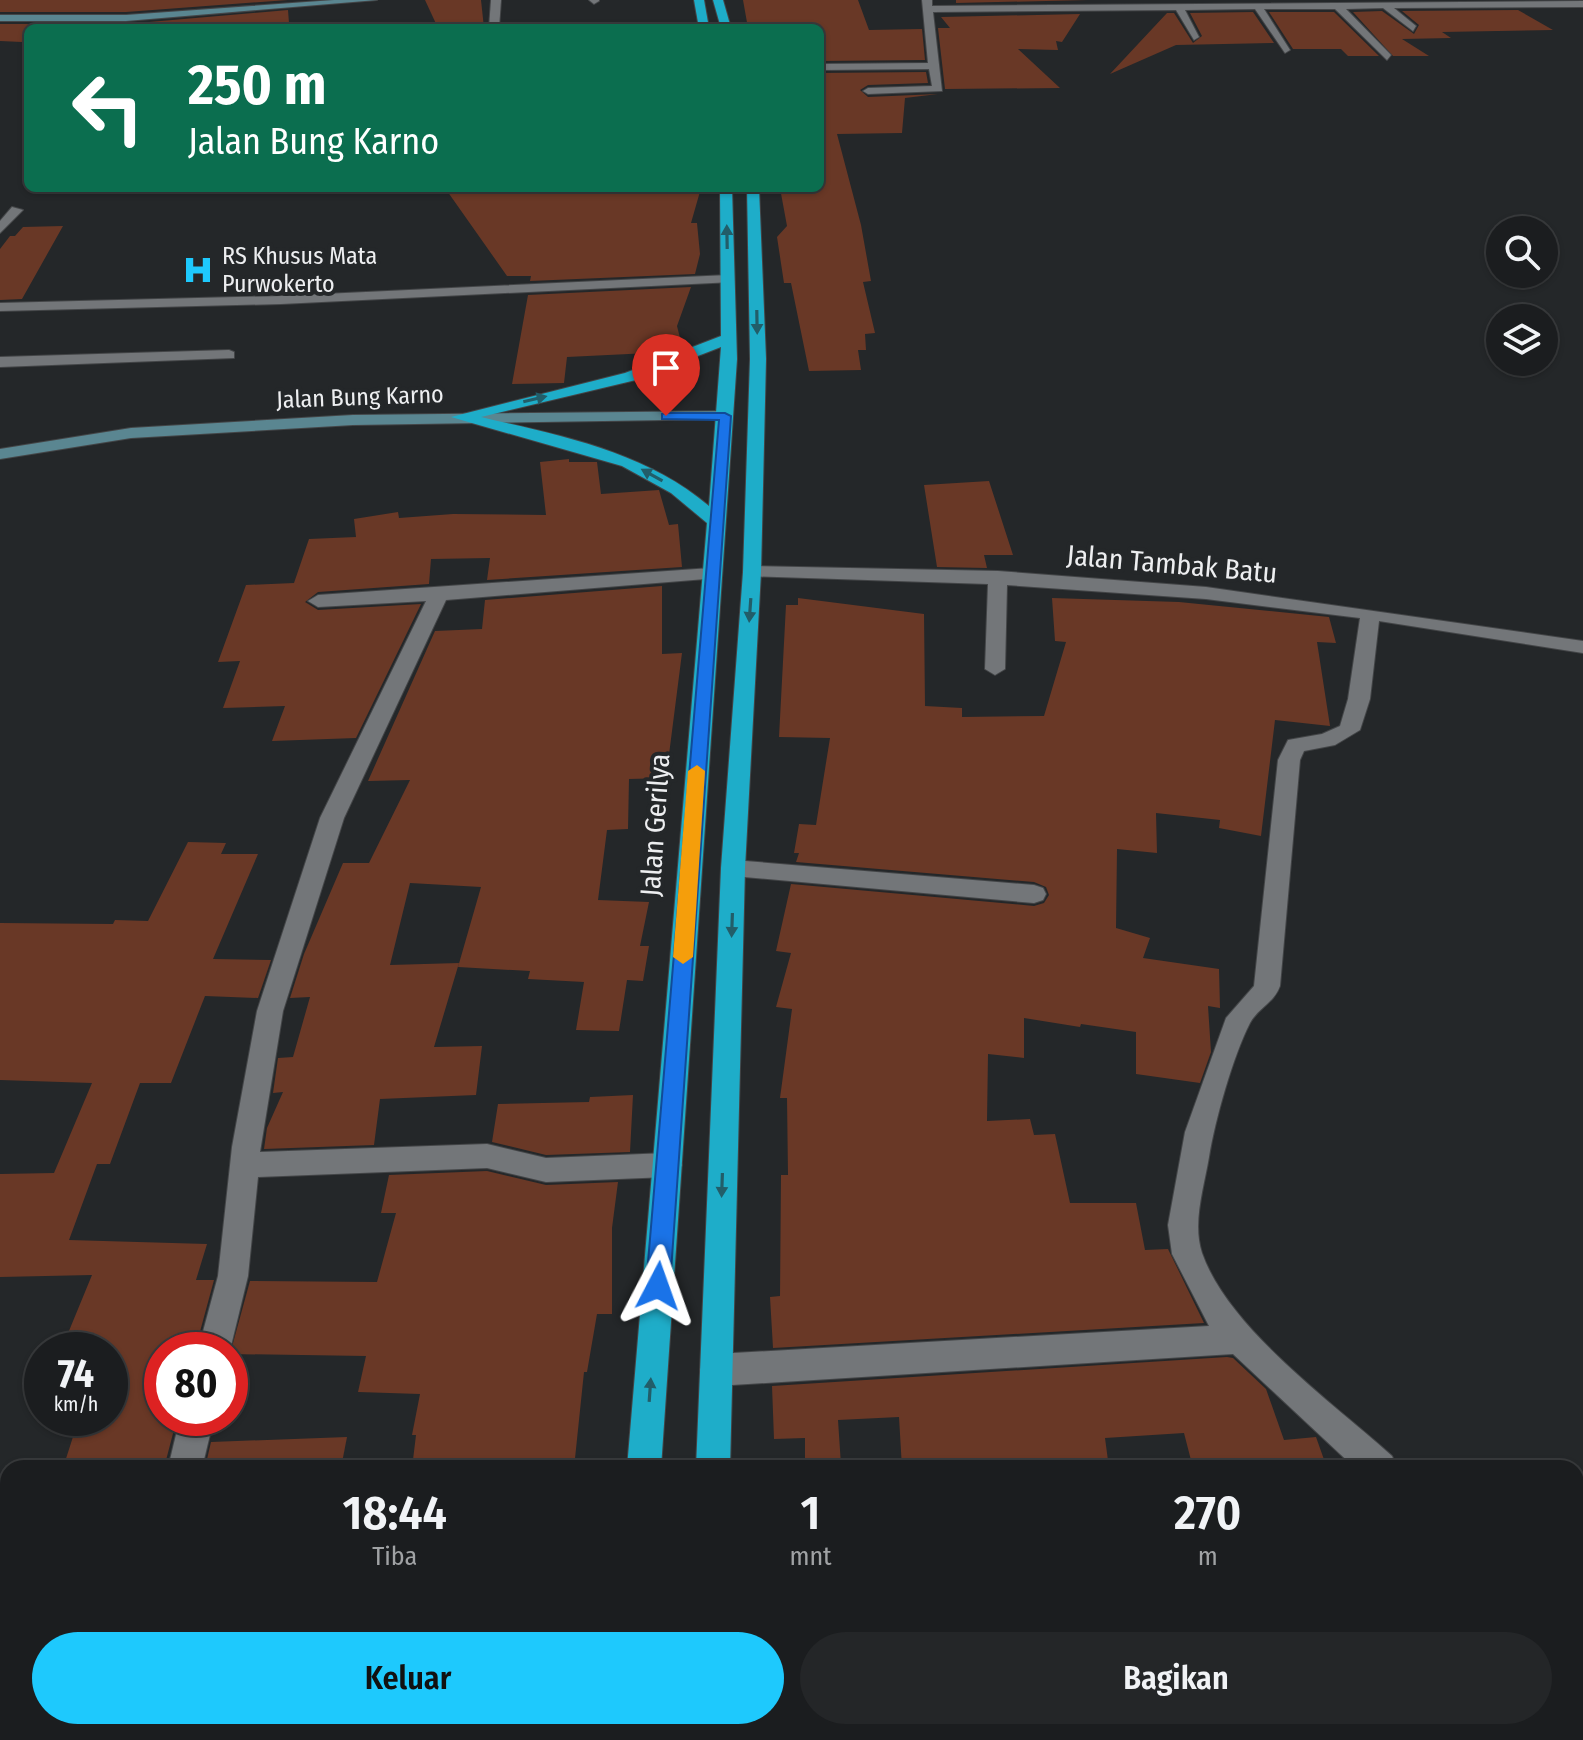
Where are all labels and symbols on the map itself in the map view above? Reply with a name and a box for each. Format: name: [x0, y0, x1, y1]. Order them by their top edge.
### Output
one-way arrow: [721, 224, 734, 249]
place label: RS Khusus Mata Purwokerto: [222, 242, 377, 298]
hospital icon: RS Khusus Mata Purwokerto: [181, 253, 215, 287]
one-way arrow: [751, 310, 764, 335]
pin: [632, 334, 700, 416]
street label: Jalan Bung Karno: [276, 380, 444, 414]
one-way arrow: [523, 392, 548, 404]
one-way arrow: [641, 468, 663, 482]
street label: Jalan Tambak Batu: [1065, 538, 1279, 590]
one-way arrow: [743, 598, 756, 623]
street label: Jalan Gerilya: [634, 753, 676, 897]
one-way arrow: [726, 913, 739, 938]
one-way arrow: [716, 1173, 729, 1198]
position arrow: [616, 1244, 700, 1328]
speed limit sign: 80: [144, 1332, 248, 1436]
one-way arrow: [644, 1377, 657, 1402]

